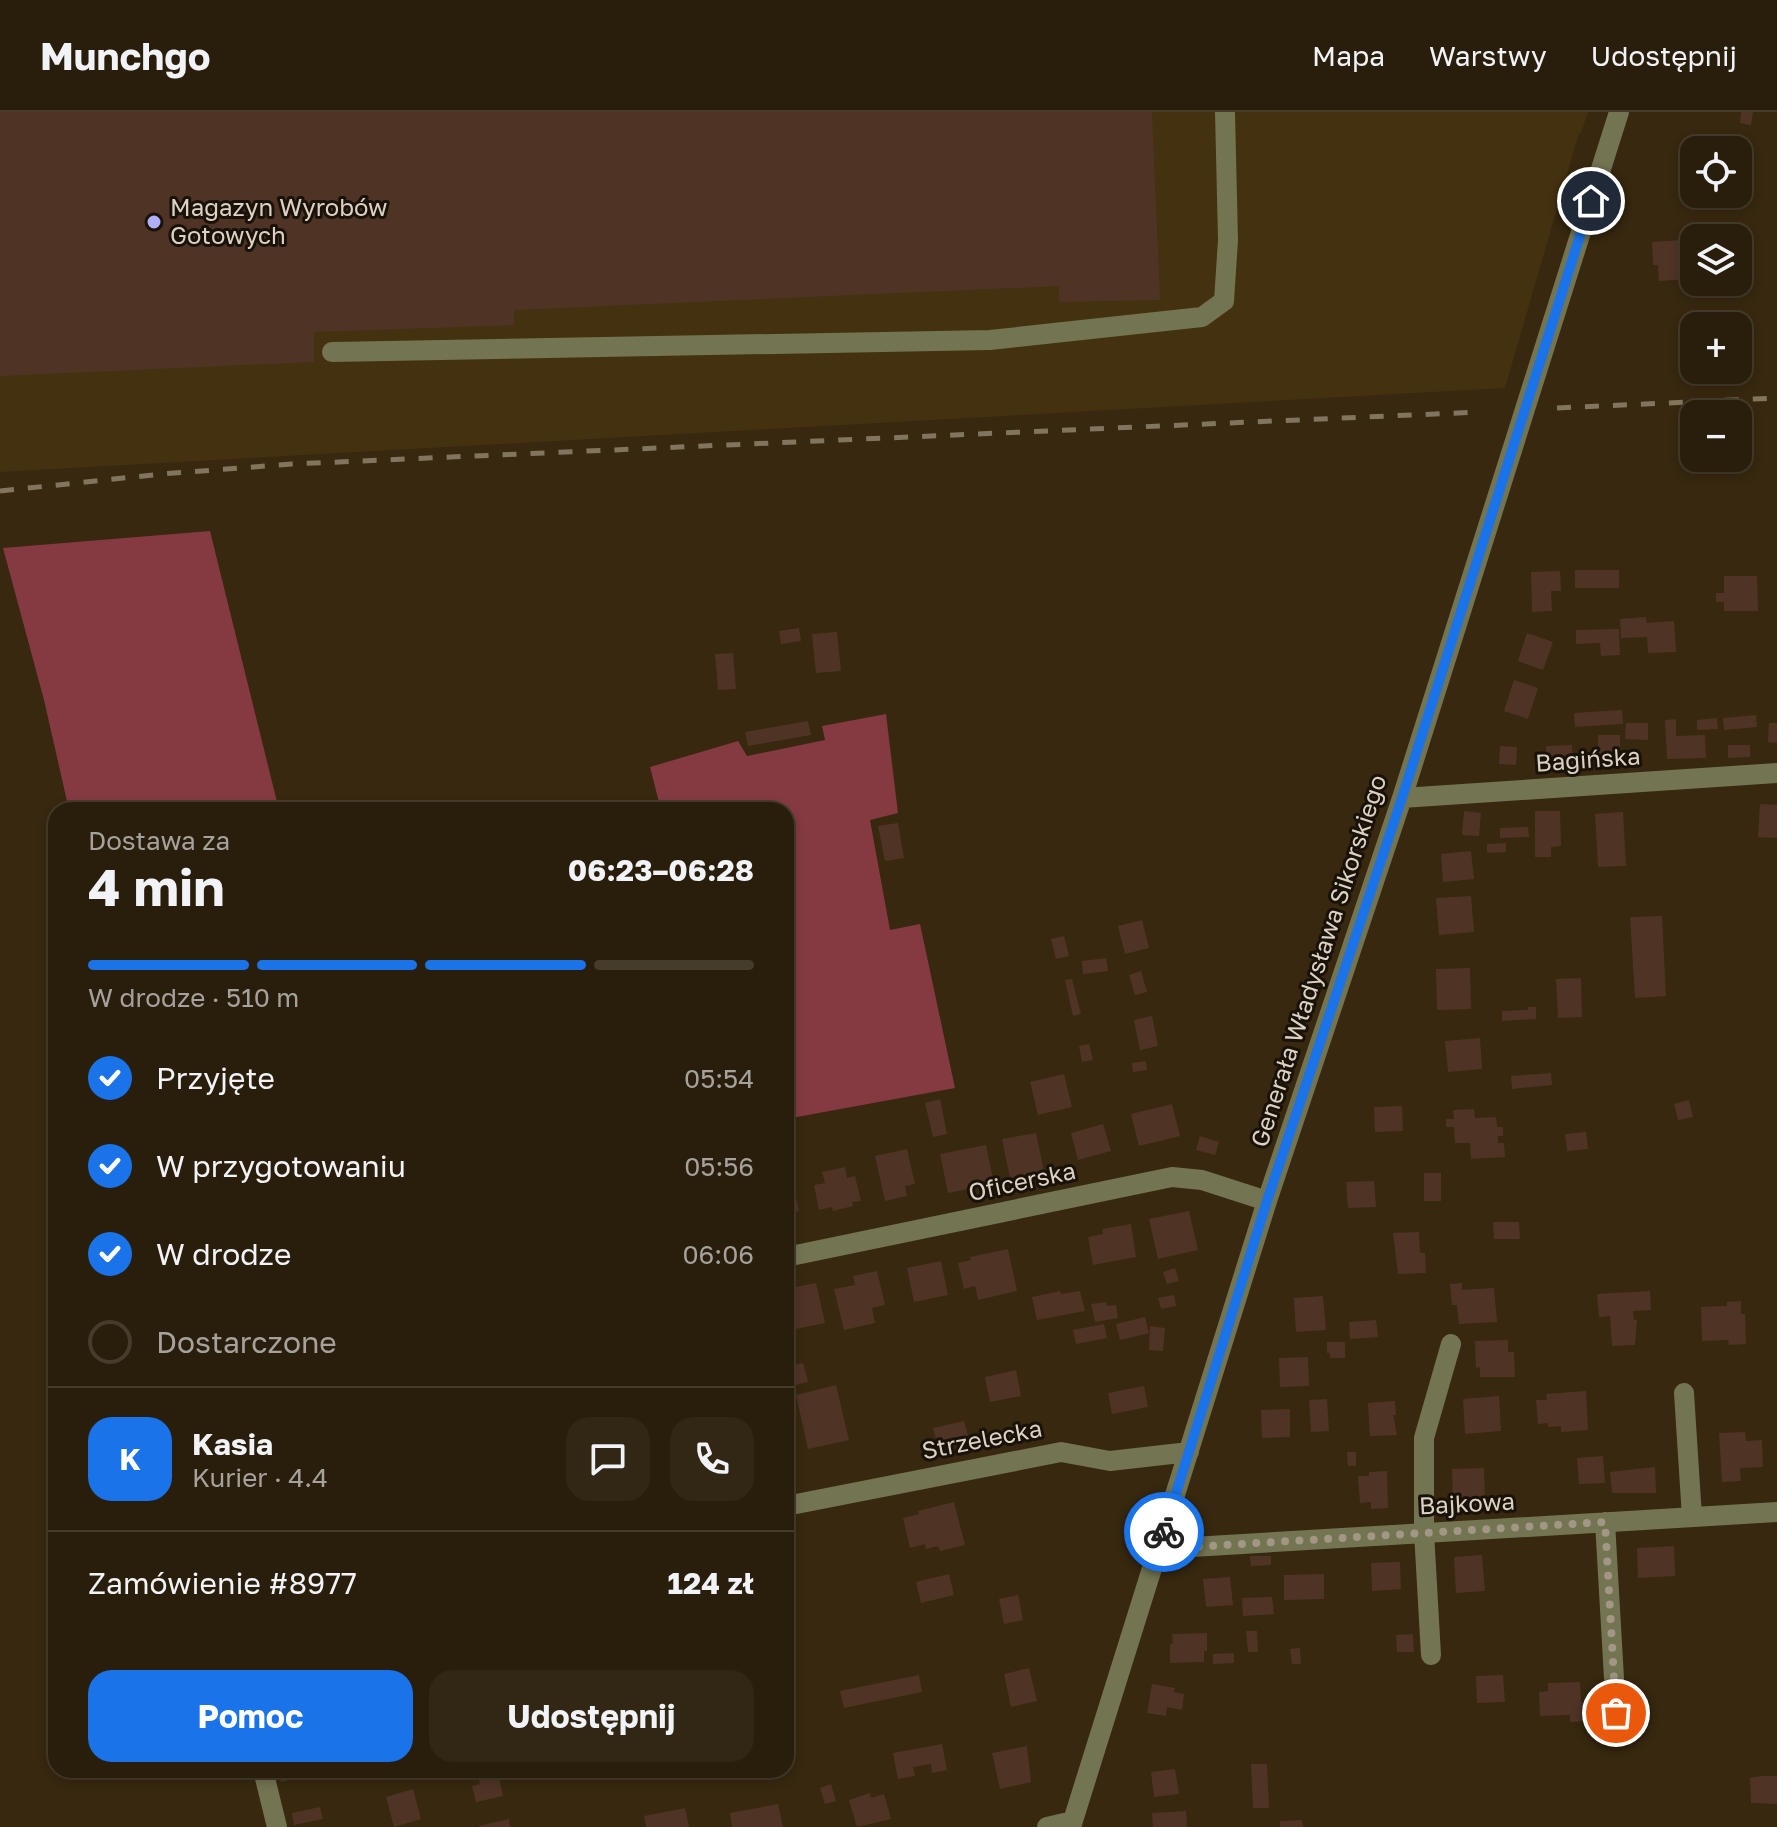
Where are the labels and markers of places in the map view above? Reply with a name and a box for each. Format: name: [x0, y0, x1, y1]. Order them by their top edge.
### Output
pin: [1557, 167, 1625, 235]
place label: Magazyn Wyrobów Gotowych: [170, 192, 388, 249]
marker: Magazyn Wyrobów Gotowych: [145, 213, 163, 231]
pin: [1582, 1679, 1650, 1747]

